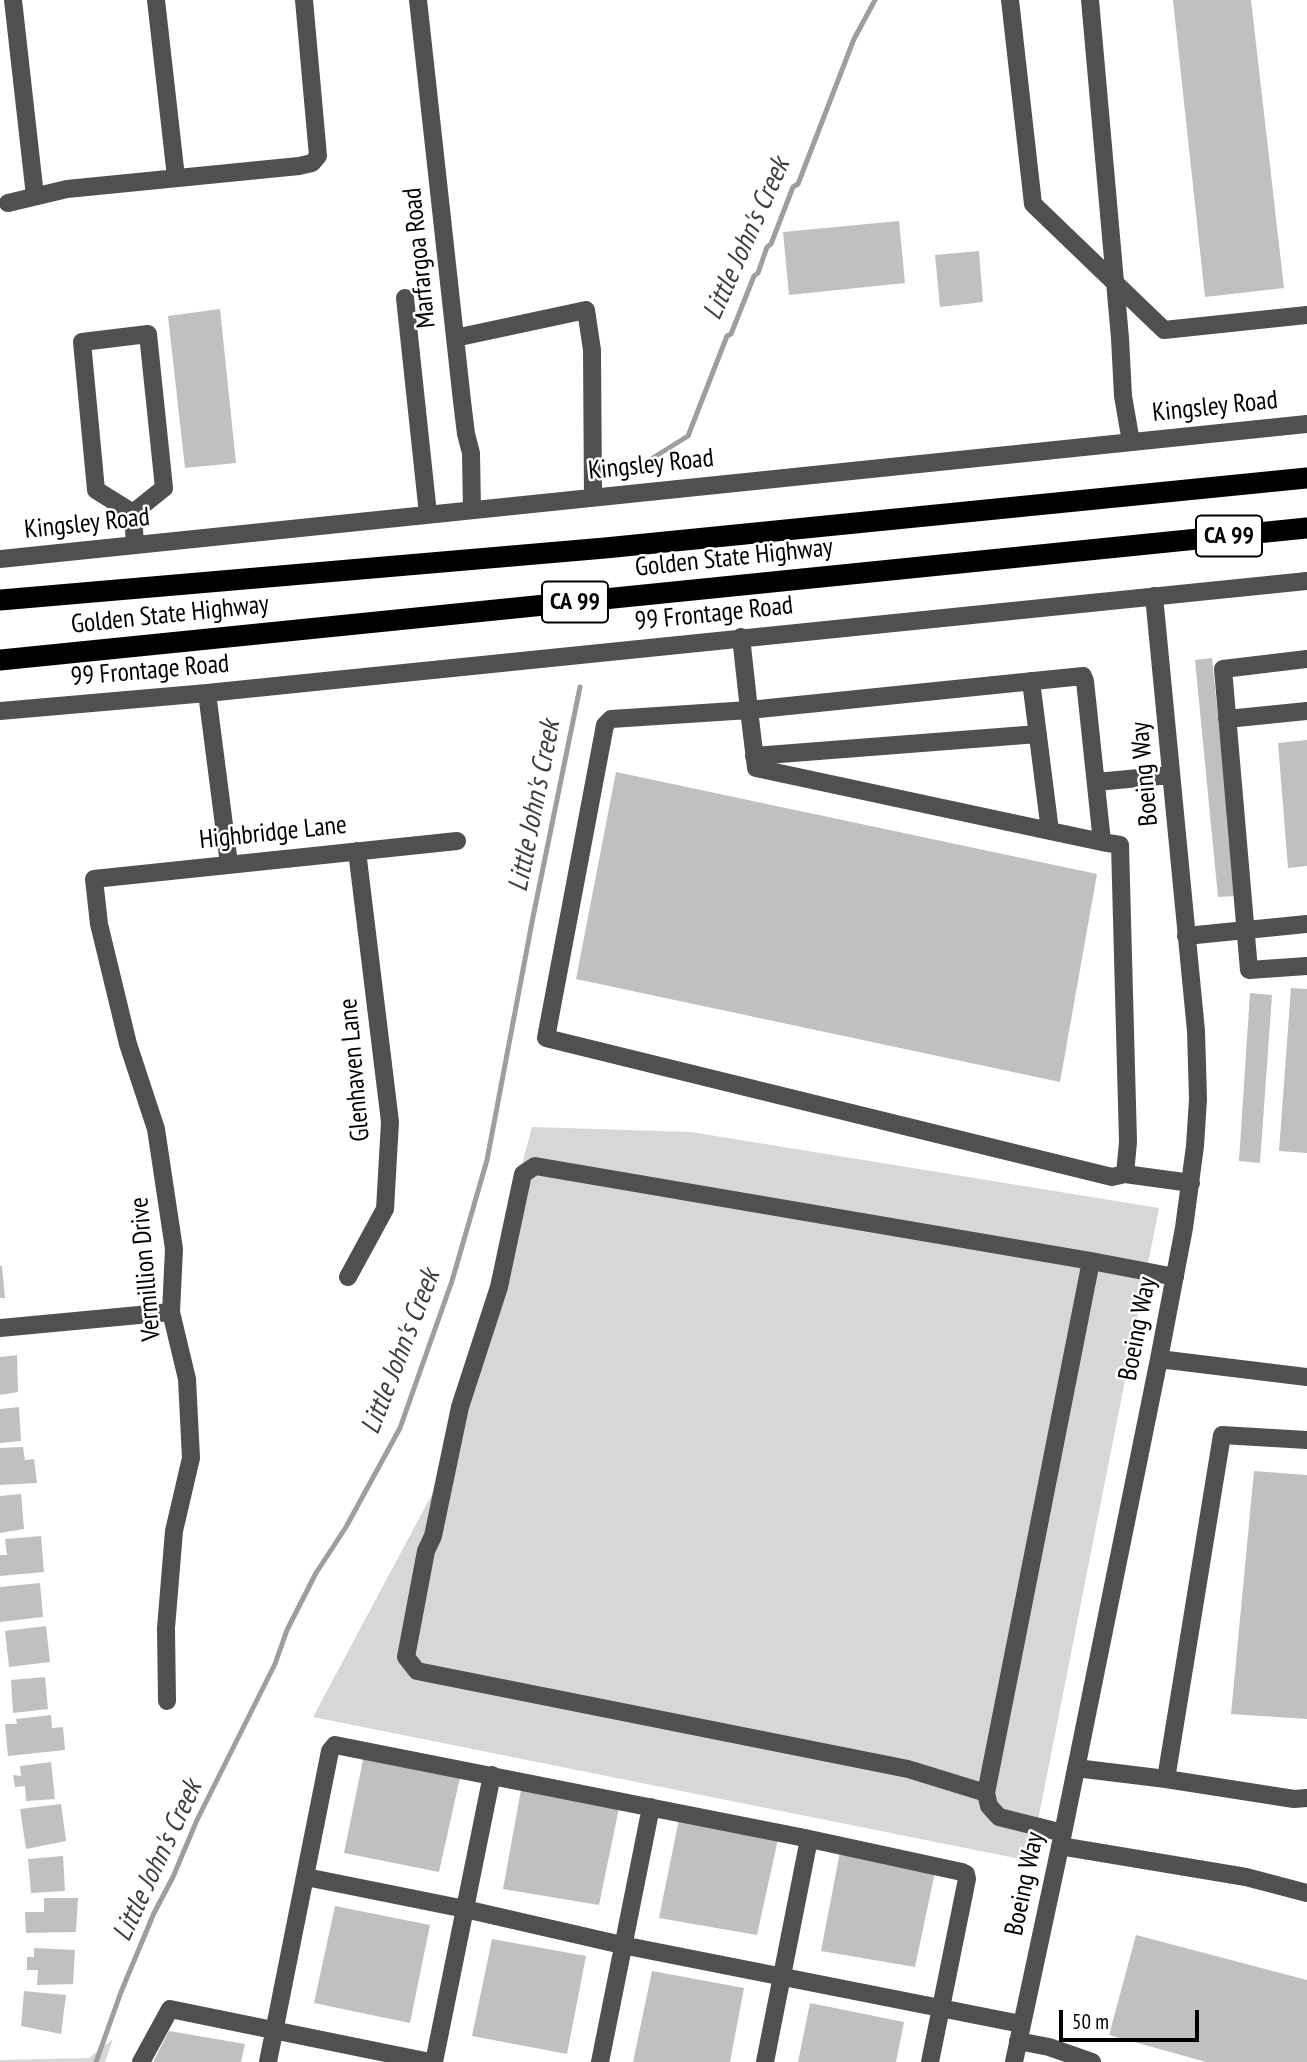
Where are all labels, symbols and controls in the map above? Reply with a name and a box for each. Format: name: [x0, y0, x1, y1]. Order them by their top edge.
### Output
water label: Little John's Creek: [696, 153, 798, 325]
street label: Marfargoa Road: [397, 186, 443, 330]
street label: Kingsley Road: [1151, 385, 1279, 429]
street label: Kingsley Road: [587, 443, 715, 487]
street label: Kingsley Road: [23, 502, 151, 546]
road number: CA 99: [1196, 516, 1262, 556]
street label: Golden State Highway: [634, 532, 834, 584]
road number: CA 99: [542, 582, 608, 622]
street label: Golden State Highway: [70, 589, 270, 641]
street label: 99 Frontage Road: [633, 590, 795, 638]
street label: 99 Frontage Road: [70, 649, 230, 693]
water label: Little John's Creek: [502, 718, 568, 894]
street label: Boeing Way: [1125, 720, 1165, 828]
street label: Highbridge Lane: [198, 810, 348, 856]
street label: Glenhaven Lane: [333, 997, 377, 1143]
street label: Vermillion Drive: [124, 1196, 168, 1342]
water label: Little John's Creek: [354, 1265, 448, 1439]
street label: Boeing Way: [1113, 1275, 1163, 1383]
water label: Little John's Creek: [106, 1775, 210, 1947]
street label: Boeing Way: [999, 1830, 1051, 1938]
scale bar: [1062, 1996, 1202, 2040]
text: 50 m: [1072, 2008, 1109, 2035]

